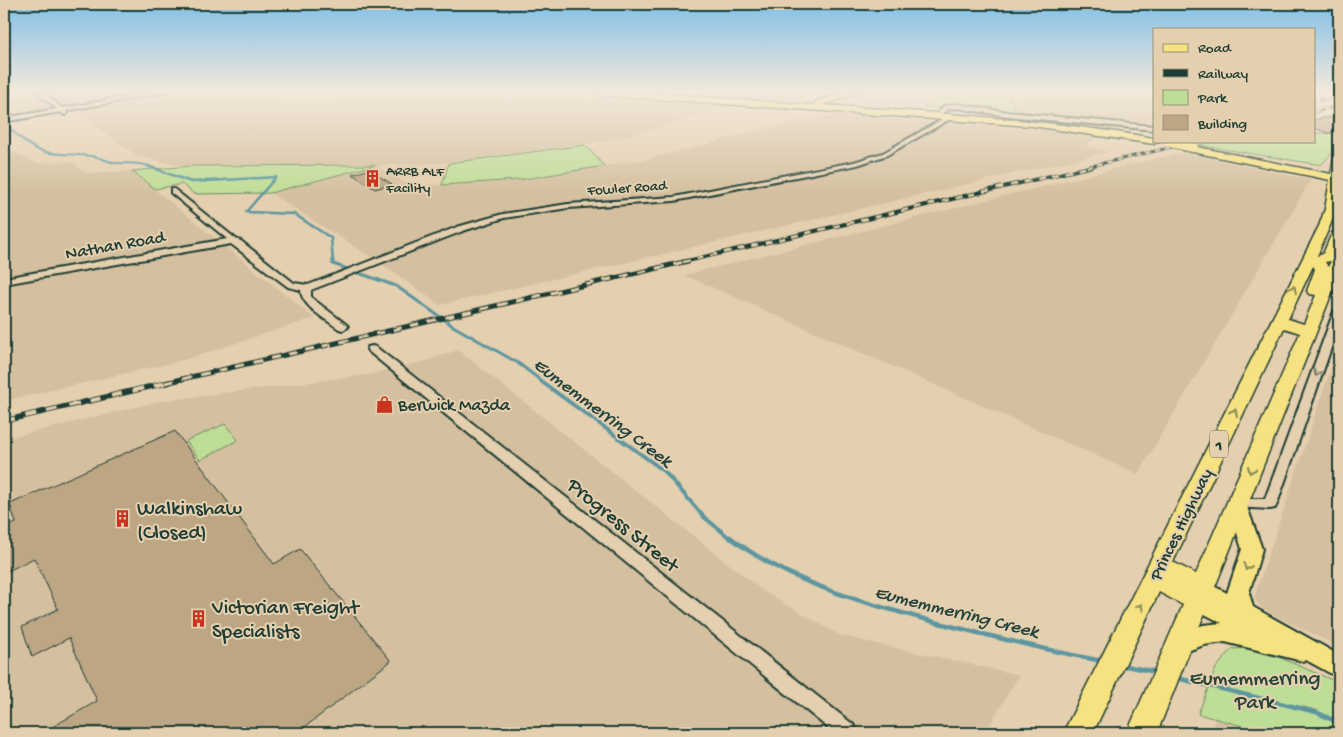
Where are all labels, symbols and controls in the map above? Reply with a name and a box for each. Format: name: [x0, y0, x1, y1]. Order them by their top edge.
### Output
legend: [1153, 28, 1316, 142]
text: Road: [1198, 40, 1232, 58]
text: Railway: [1198, 66, 1249, 84]
text: Park: [1197, 90, 1228, 108]
text: Building: [1197, 116, 1247, 134]
place label: ARRB ALF Facility: [385, 163, 445, 198]
building icon: ARRB ALF Facility: [362, 169, 382, 189]
street label: Fowler Road: [586, 177, 669, 201]
street label: Nathan Road: [64, 227, 168, 266]
one-way arrow: [1286, 286, 1296, 295]
water label: Eumemmerring Creek: [528, 354, 677, 474]
one-way arrow: [1313, 368, 1323, 377]
shop icon: Berwick Mazda: [374, 394, 394, 414]
place label: Berwick Mazda: [397, 396, 511, 417]
one-way arrow: [1228, 408, 1238, 417]
road number: 1: [1210, 430, 1228, 458]
one-way arrow: [1247, 465, 1258, 474]
street label: Princes Highway: [1146, 466, 1218, 585]
street label: Progress Street: [560, 473, 685, 581]
place label: Walkinshaw (Closed): [137, 498, 243, 547]
building icon: Walkinshaw (Closed): [113, 509, 133, 529]
one-way arrow: [1243, 562, 1253, 571]
water label: Eumemmerring Creek: [872, 582, 1042, 645]
place label: Victorian Freight Specialists: [211, 597, 361, 646]
one-way arrow: [1134, 603, 1144, 612]
building icon: Victorian Freight Specialists: [188, 608, 208, 628]
park label: Eumemmerring Park: [1190, 668, 1320, 717]

